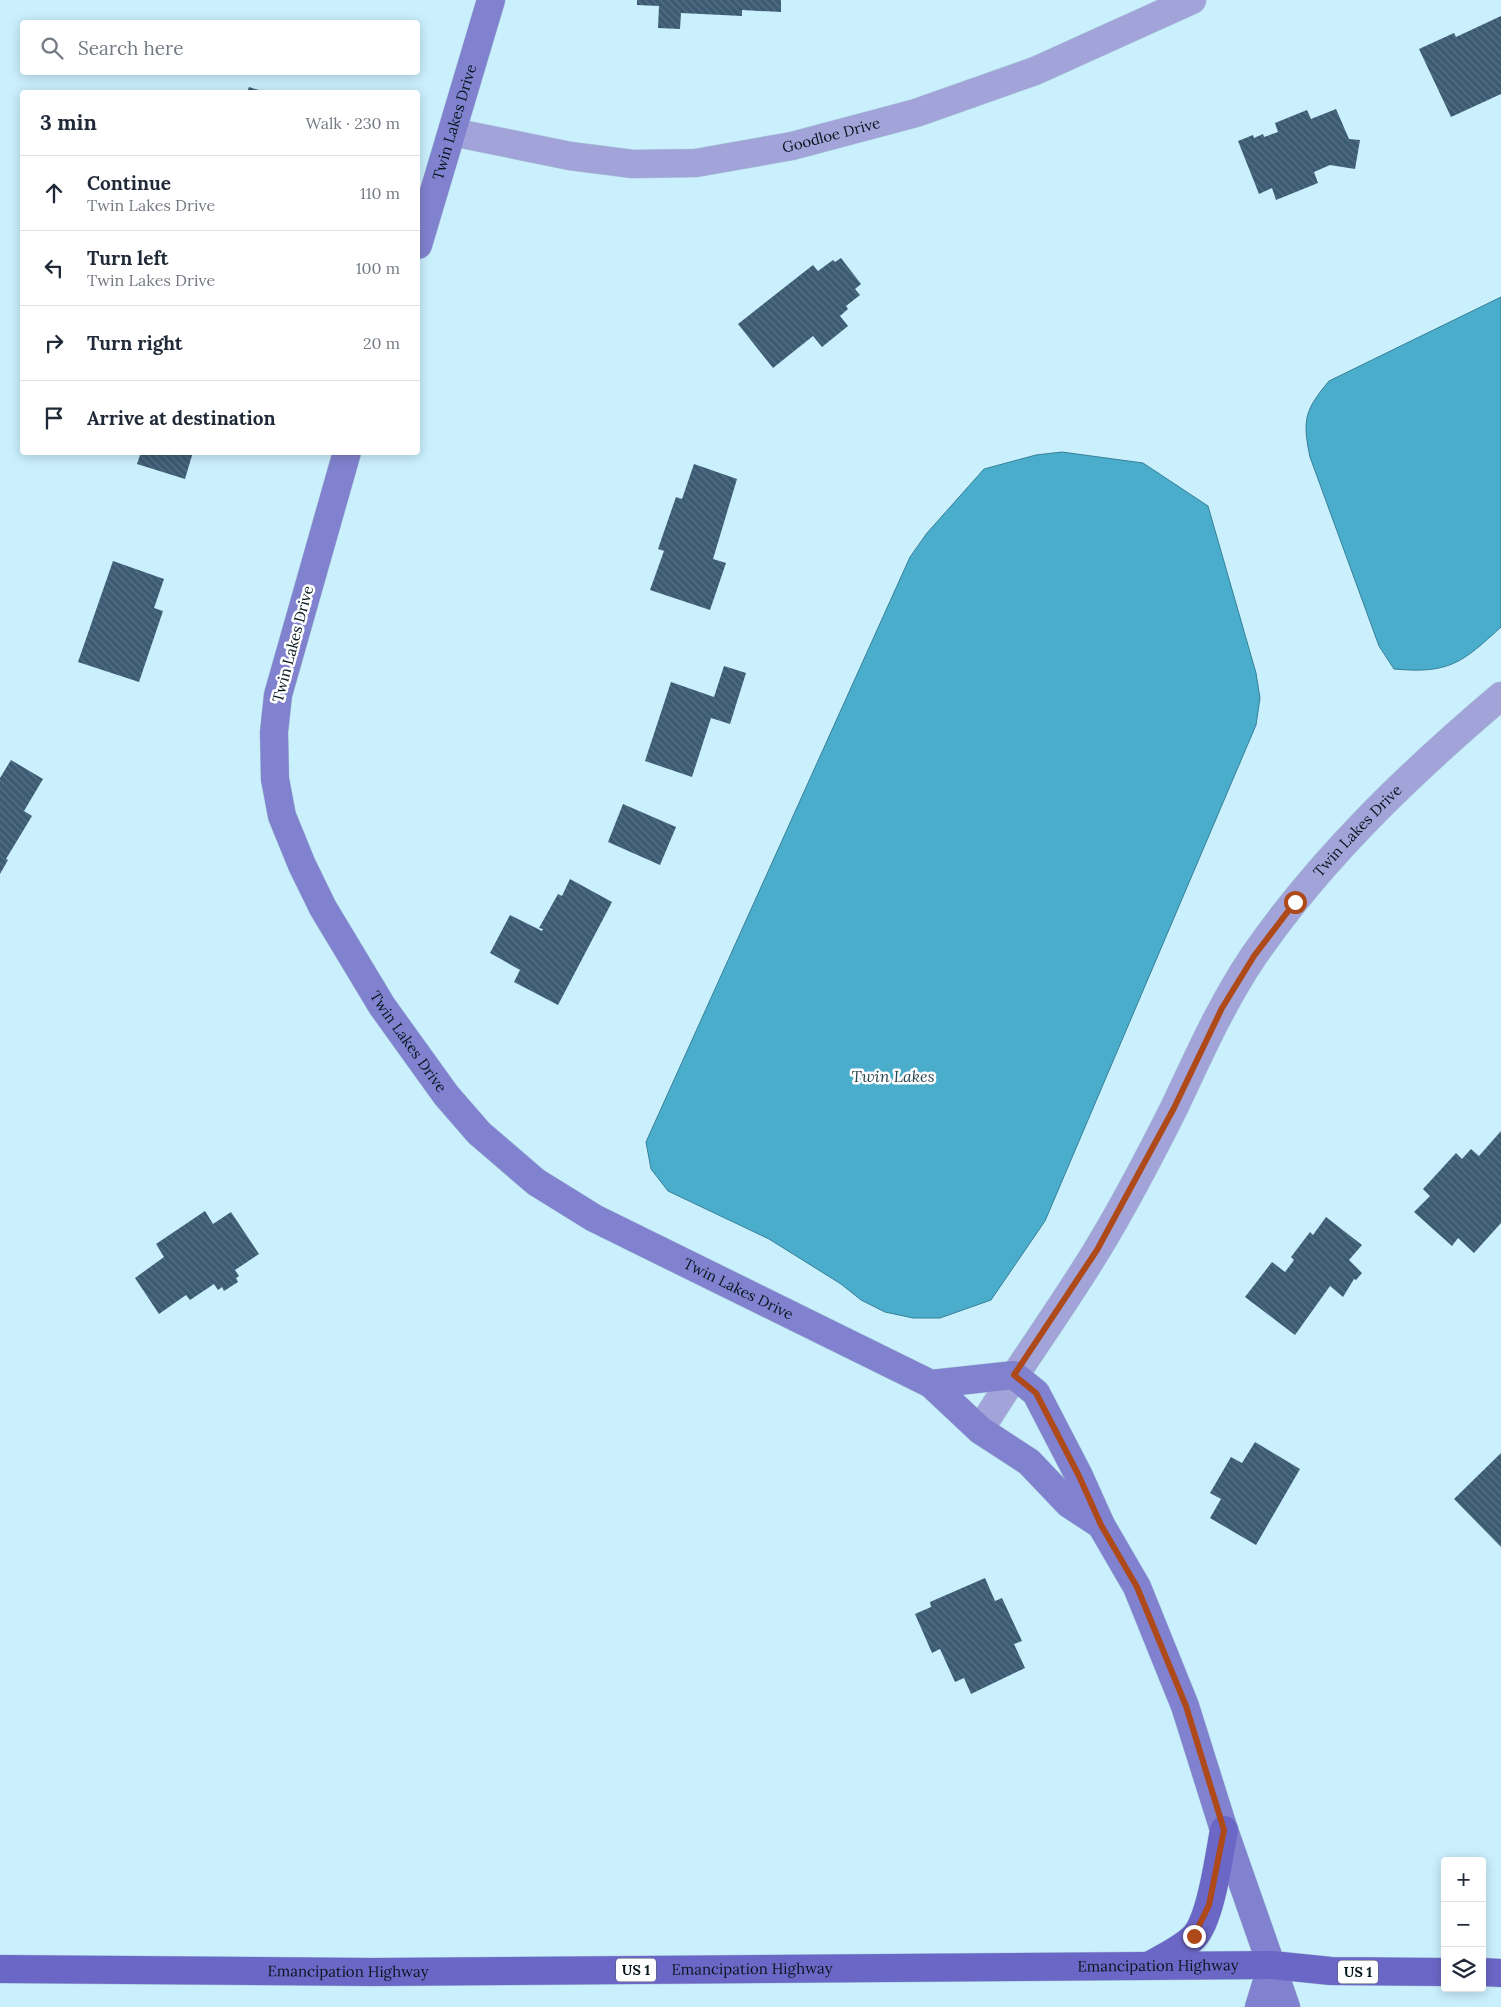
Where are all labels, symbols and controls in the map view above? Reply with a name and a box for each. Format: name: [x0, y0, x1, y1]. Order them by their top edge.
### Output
search box: [20, 20, 420, 75]
icon: search: [38, 34, 66, 62]
text: Search here: [78, 36, 184, 60]
street label: Twin Lakes Drive: [428, 62, 480, 183]
text: 3 min: [40, 109, 97, 136]
text: Walk · 230 m: [305, 113, 400, 133]
street label: Goodloe Drive: [781, 113, 882, 157]
text: Continue: [87, 171, 171, 195]
icon: ahead: [40, 179, 68, 207]
text: 110 m: [360, 183, 400, 203]
text: Twin Lakes Drive: [87, 195, 215, 215]
text: Turn left: [87, 246, 168, 270]
icon: left: [40, 254, 68, 282]
text: 100 m: [356, 258, 400, 278]
text: Twin Lakes Drive: [87, 270, 215, 290]
icon: right: [40, 329, 68, 357]
text: Turn right: [87, 331, 183, 355]
text: 20 m: [363, 333, 400, 353]
icon: arrive: [40, 404, 68, 432]
text: Arrive at destination: [87, 406, 276, 430]
street label: Twin Lakes Drive: [268, 583, 317, 704]
street label: Twin Lakes Drive: [1309, 780, 1406, 881]
route start: [1284, 891, 1307, 914]
street label: Twin Lakes Drive: [366, 987, 451, 1096]
water label: Twin Lakes: [852, 1066, 935, 1086]
street label: Twin Lakes Drive: [680, 1254, 797, 1324]
map controls: [1441, 1857, 1486, 1992]
button: +: [1441, 1857, 1486, 1902]
button: −: [1441, 1902, 1486, 1947]
route end: [1183, 1925, 1206, 1948]
button: layers: [1441, 1947, 1486, 1992]
street label: Emancipation Highway: [1077, 1955, 1239, 1976]
road number: US 1: [616, 1958, 656, 1982]
street label: Emancipation Highway: [671, 1958, 833, 1979]
road number: US 1: [1338, 1960, 1378, 1984]
street label: Emancipation Highway: [267, 1961, 429, 1981]

